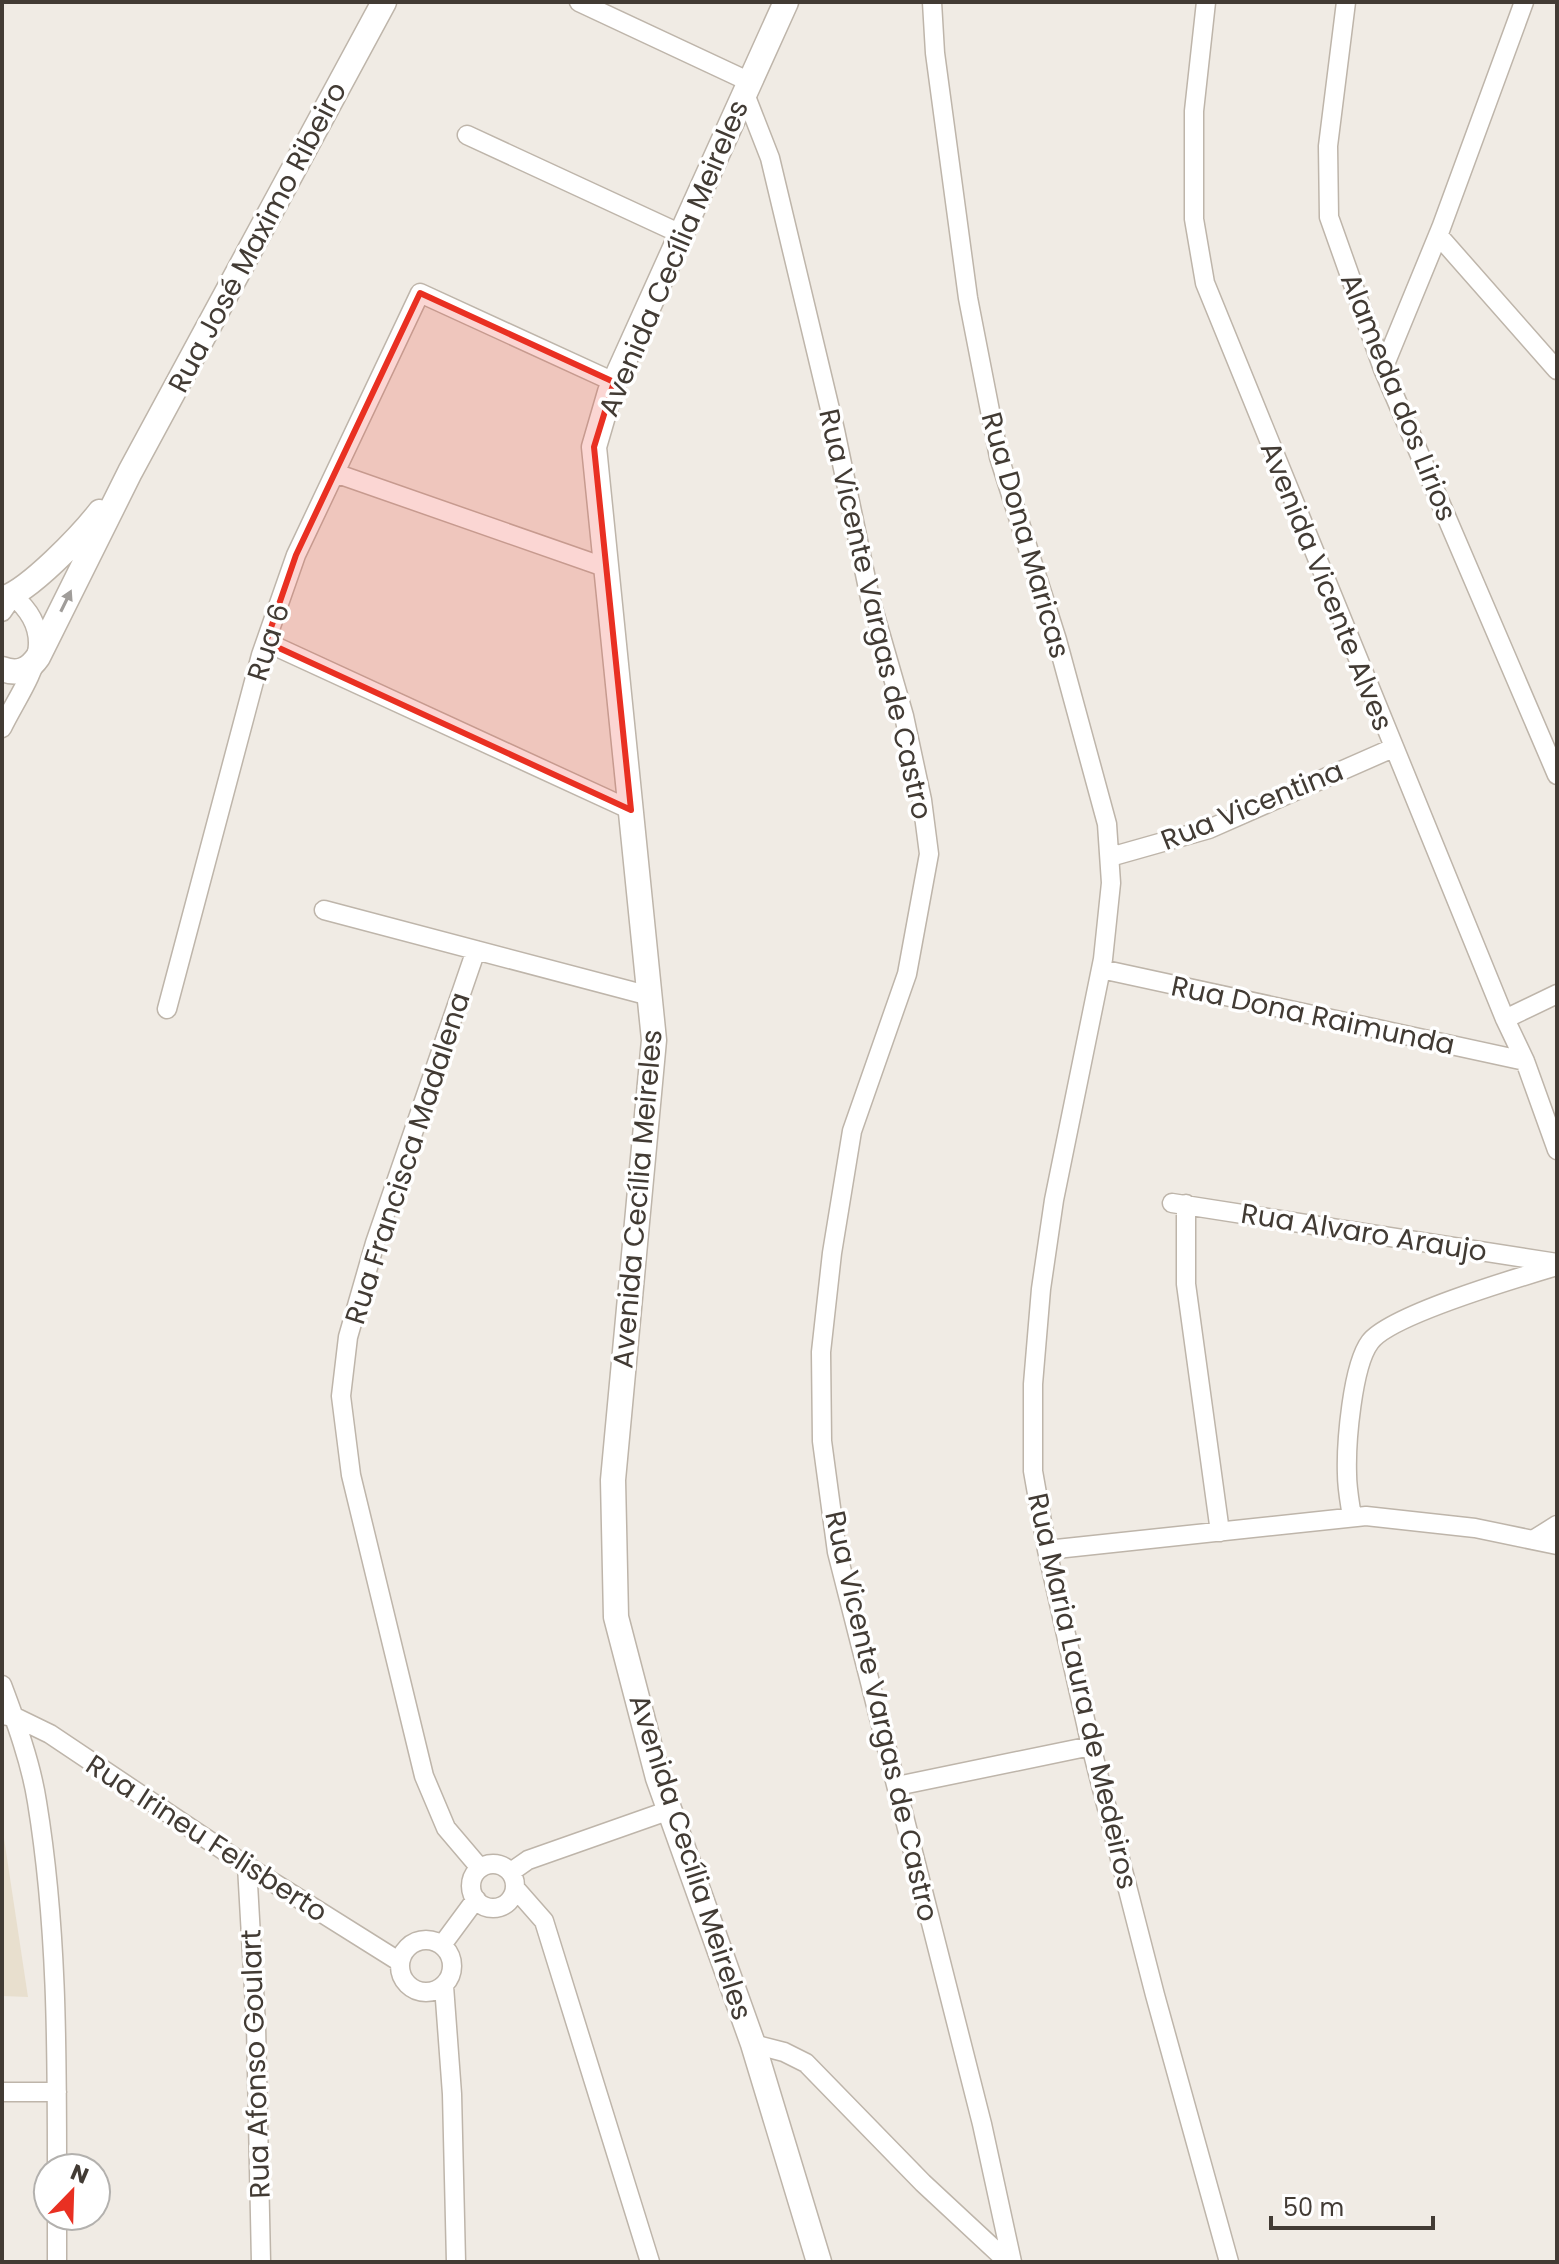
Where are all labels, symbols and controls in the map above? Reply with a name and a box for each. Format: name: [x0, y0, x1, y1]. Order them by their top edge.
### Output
street label: Rua José Maximo Ribeiro: [159, 75, 356, 399]
street label: Avenida Cecília Meireles: [589, 94, 758, 422]
street label: Alameda dos Lirios: [1331, 267, 1466, 527]
street label: Rua Vicente Vargas de Castro: [809, 405, 942, 823]
street label: Rua Dona Maricas: [972, 408, 1079, 663]
street label: Avenida Vicente Alves: [1251, 436, 1402, 737]
one-way arrow: [59, 589, 73, 612]
street label: Rua 6: [238, 598, 299, 686]
street label: Rua Vicentina: [1155, 751, 1349, 860]
street label: Rua Dona Raimunda: [1168, 966, 1458, 1065]
street label: Rua Francisca Madalena: [335, 987, 480, 1329]
street label: Avenida Cecília Meireles: [603, 1028, 672, 1370]
street label: Rua Alvaro Araujo: [1238, 1194, 1490, 1271]
street label: Rua Maria Laura de Medeiros: [1018, 1489, 1147, 1893]
street label: Rua Vicente Vargas de Castro: [815, 1507, 948, 1925]
street label: Avenida Cecília Meireles: [619, 1689, 762, 2025]
street label: Rua Irineu Felisberto: [78, 1746, 335, 1931]
street label: Rua Afonso Goulart: [231, 1929, 280, 2199]
north arrow: [32, 2152, 112, 2232]
text: N: [66, 2157, 93, 2192]
scale bar: [1271, 2180, 1433, 2230]
text: 50 m: [1283, 2191, 1344, 2224]

